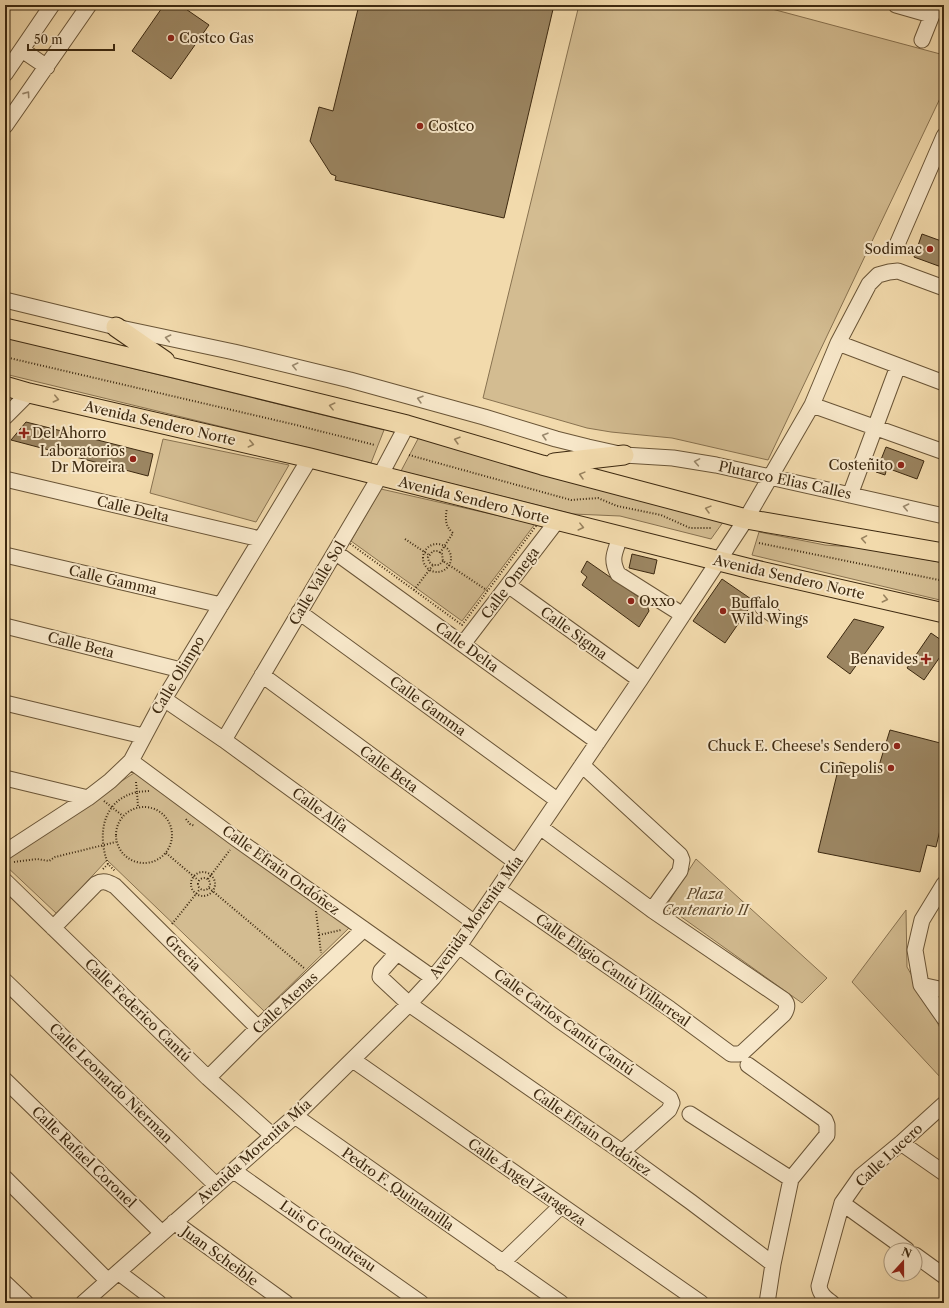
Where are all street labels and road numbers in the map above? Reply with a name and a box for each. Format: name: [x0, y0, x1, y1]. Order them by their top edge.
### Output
street label: Avenida Sendero Norte: [82, 397, 238, 449]
street label: Plutarco Elias Calles: [717, 457, 853, 503]
street label: Avenida Sendero Norte: [396, 472, 551, 528]
street label: Calle Delta: [95, 492, 172, 526]
street label: Calle Valle Sol: [285, 538, 349, 628]
street label: Calle Omega: [477, 543, 543, 622]
street label: Avenida Sendero Norte: [711, 551, 867, 603]
street label: Calle Gamma: [67, 561, 160, 599]
street label: Calle Sigma: [537, 603, 612, 664]
street label: Calle Delta: [432, 618, 503, 676]
street label: Calle Beta: [46, 628, 117, 662]
street label: Calle Olimpo: [148, 633, 208, 717]
street label: Calle Gamma: [386, 672, 470, 740]
street label: Calle Beta: [356, 742, 422, 797]
street label: Calle Alfa: [289, 784, 352, 837]
street label: Calle Efraín Ordóñez: [219, 821, 343, 919]
street label: Avenida Morenita Mía: [425, 851, 527, 983]
street label: Calle Eligio Cantú Villarreal: [532, 910, 694, 1030]
street label: Grecia: [161, 931, 205, 975]
street label: Calle Federico Cantú: [81, 955, 195, 1066]
street label: Calle Carlos Cantú Cantú: [490, 965, 638, 1079]
street label: Calle Atenas: [249, 968, 321, 1038]
street label: Calle Leonardo Nierman: [45, 1019, 177, 1147]
street label: Calle Efraín Ordóñez: [529, 1084, 655, 1180]
street label: Avenida Morenita Mía: [192, 1094, 315, 1208]
street label: Calle Rafael Coronel: [28, 1103, 140, 1211]
street label: Calle Lucero: [852, 1119, 926, 1191]
street label: Calle Ángel Zaragoza: [464, 1134, 590, 1230]
street label: Pedro F. Quintanilla: [338, 1143, 458, 1235]
street label: Luis G Condreau: [277, 1196, 380, 1276]
street label: Juan Scheible: [177, 1221, 262, 1290]

